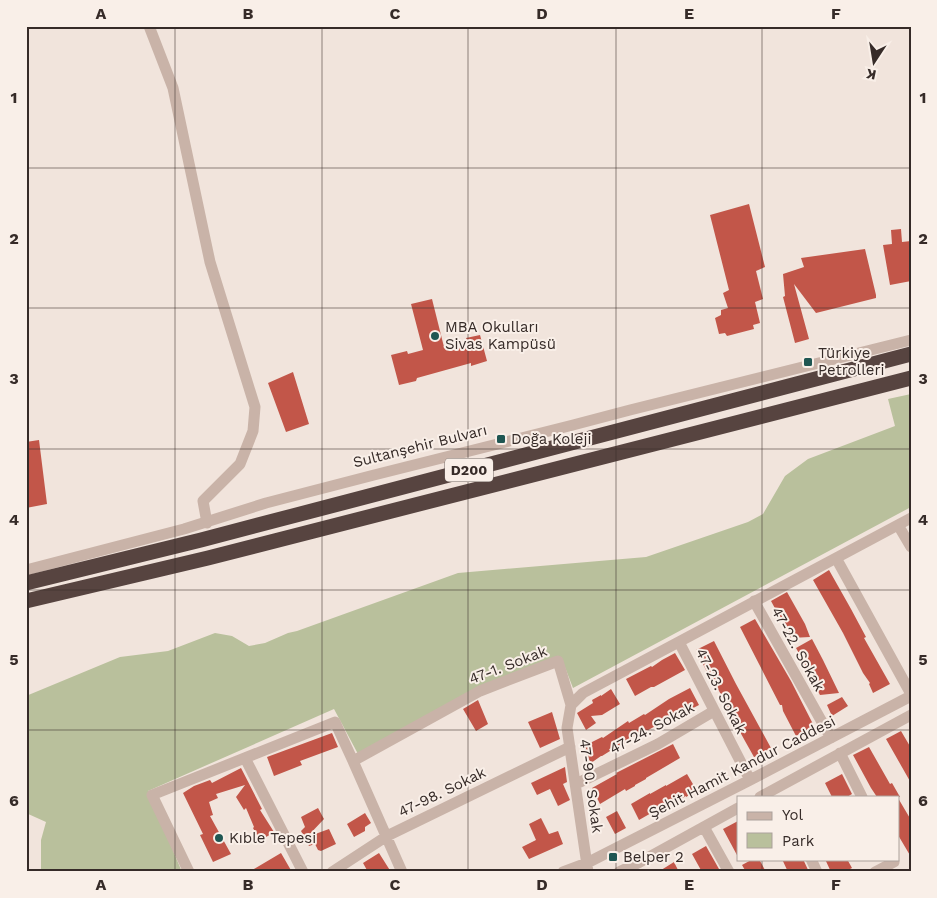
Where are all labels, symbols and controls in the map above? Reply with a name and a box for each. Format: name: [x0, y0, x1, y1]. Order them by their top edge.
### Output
text: A: [96, 4, 107, 23]
text: B: [243, 4, 254, 23]
text: C: [390, 4, 401, 23]
text: D: [536, 4, 548, 23]
text: E: [684, 4, 694, 23]
text: F: [831, 4, 841, 23]
north arrow: [850, 38, 900, 88]
text: K: [865, 66, 878, 84]
text: 1: [11, 88, 17, 107]
text: 1: [920, 88, 926, 107]
text: 2: [9, 229, 19, 248]
text: 2: [918, 229, 928, 248]
place label: MBA Okulları Sivas Kampüsü: [445, 318, 556, 353]
marker: MBA Okulları Sivas Kampüsü: [429, 330, 441, 342]
place label: Türkiye Petrolleri: [818, 344, 885, 379]
marker: Türkiye Petrolleri: [802, 356, 814, 368]
text: 3: [9, 369, 19, 388]
text: 3: [918, 369, 928, 388]
street label: Sultanşehir Bulvarı: [351, 421, 489, 471]
place label: Doğa Koleji: [511, 430, 592, 448]
marker: Doğa Koleji: [495, 433, 507, 445]
road number: D200: [445, 458, 493, 482]
text: 4: [9, 510, 19, 529]
text: 4: [918, 510, 928, 529]
street label: 47-22. Sokak: [767, 604, 829, 695]
street label: 47-1. Sokak: [466, 642, 550, 688]
street label: 47-23. Sokak: [692, 645, 751, 737]
text: 5: [9, 650, 19, 669]
text: 5: [918, 650, 928, 669]
street label: 47-24. Sokak: [607, 698, 698, 758]
street label: Şehit Hamit Kandur Caddesi: [646, 712, 838, 822]
street label: 47-90. Sokak: [575, 738, 607, 835]
street label: 47-98. Sokak: [395, 763, 489, 821]
text: 6: [9, 791, 19, 810]
text: 6: [918, 791, 928, 810]
legend: [737, 796, 900, 860]
text: Yol: [782, 806, 804, 824]
place label: Kıble Tepesi: [229, 829, 316, 847]
marker: Kıble Tepesi: [213, 832, 225, 844]
text: Park: [782, 832, 815, 850]
place label: Belper 2: [623, 848, 684, 866]
marker: Belper 2: [607, 851, 619, 863]
text: A: [96, 875, 107, 894]
text: B: [243, 875, 254, 894]
text: C: [390, 875, 401, 894]
text: D: [536, 875, 548, 894]
text: E: [684, 875, 694, 894]
text: F: [831, 875, 841, 894]

